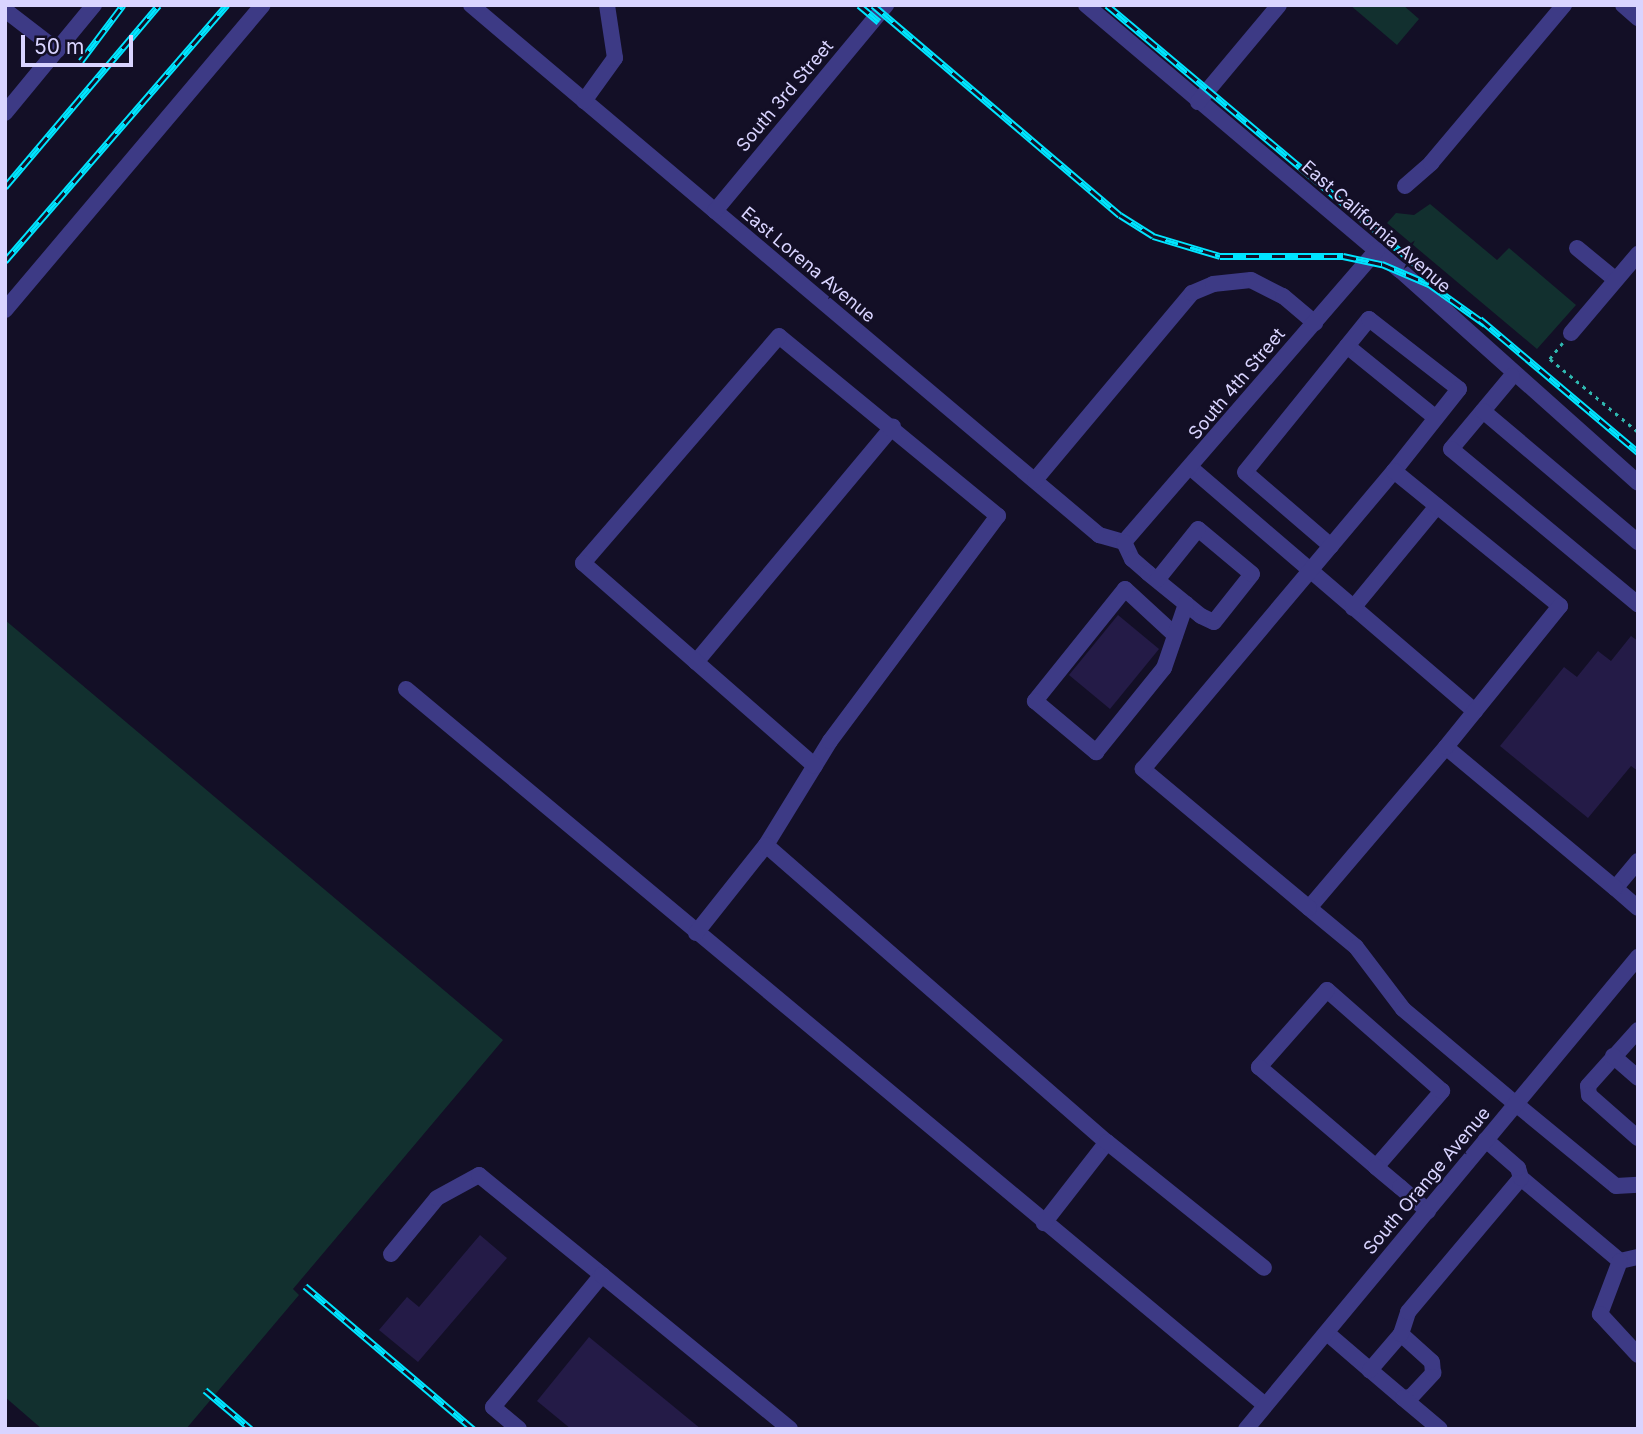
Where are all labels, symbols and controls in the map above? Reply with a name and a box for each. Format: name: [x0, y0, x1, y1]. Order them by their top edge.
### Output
scale bar: [24, 21, 136, 65]
text: 50 m: [34, 34, 84, 59]
street label: South 3rd Street: [732, 36, 838, 156]
street label: East California Avenue: [1297, 156, 1455, 298]
street label: East Lorena Avenue: [737, 203, 879, 327]
street label: South 4th Street: [1184, 324, 1290, 444]
street label: South Orange Avenue: [1359, 1103, 1495, 1259]

